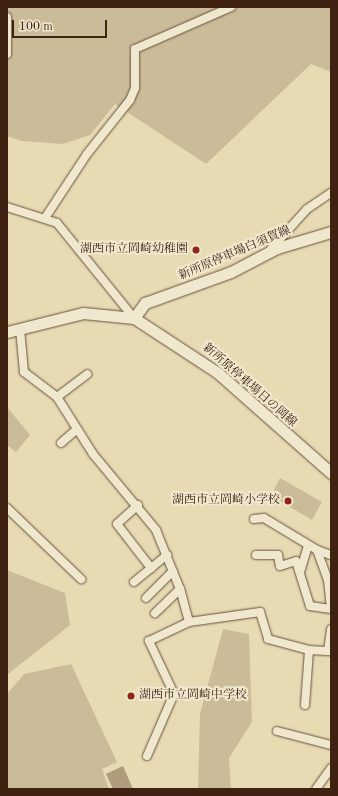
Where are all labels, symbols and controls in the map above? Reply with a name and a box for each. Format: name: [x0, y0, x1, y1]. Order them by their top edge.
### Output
scale bar: [14, 12, 109, 38]
text: 100 m: [19, 21, 53, 33]
street label: 新所原停車場白須賀線: [177, 224, 293, 284]
place label: 湖西市立岡崎幼稚園: [80, 243, 188, 257]
marker: 湖西市立岡崎幼稚園: [191, 245, 201, 255]
street label: 新所原停車場日の岡線: [199, 341, 299, 431]
place label: 湖西市立岡崎小学校: [172, 494, 280, 508]
marker: 湖西市立岡崎小学校: [283, 496, 293, 506]
place label: 湖西市立岡崎中学校: [139, 689, 247, 703]
marker: 湖西市立岡崎中学校: [126, 691, 136, 701]

